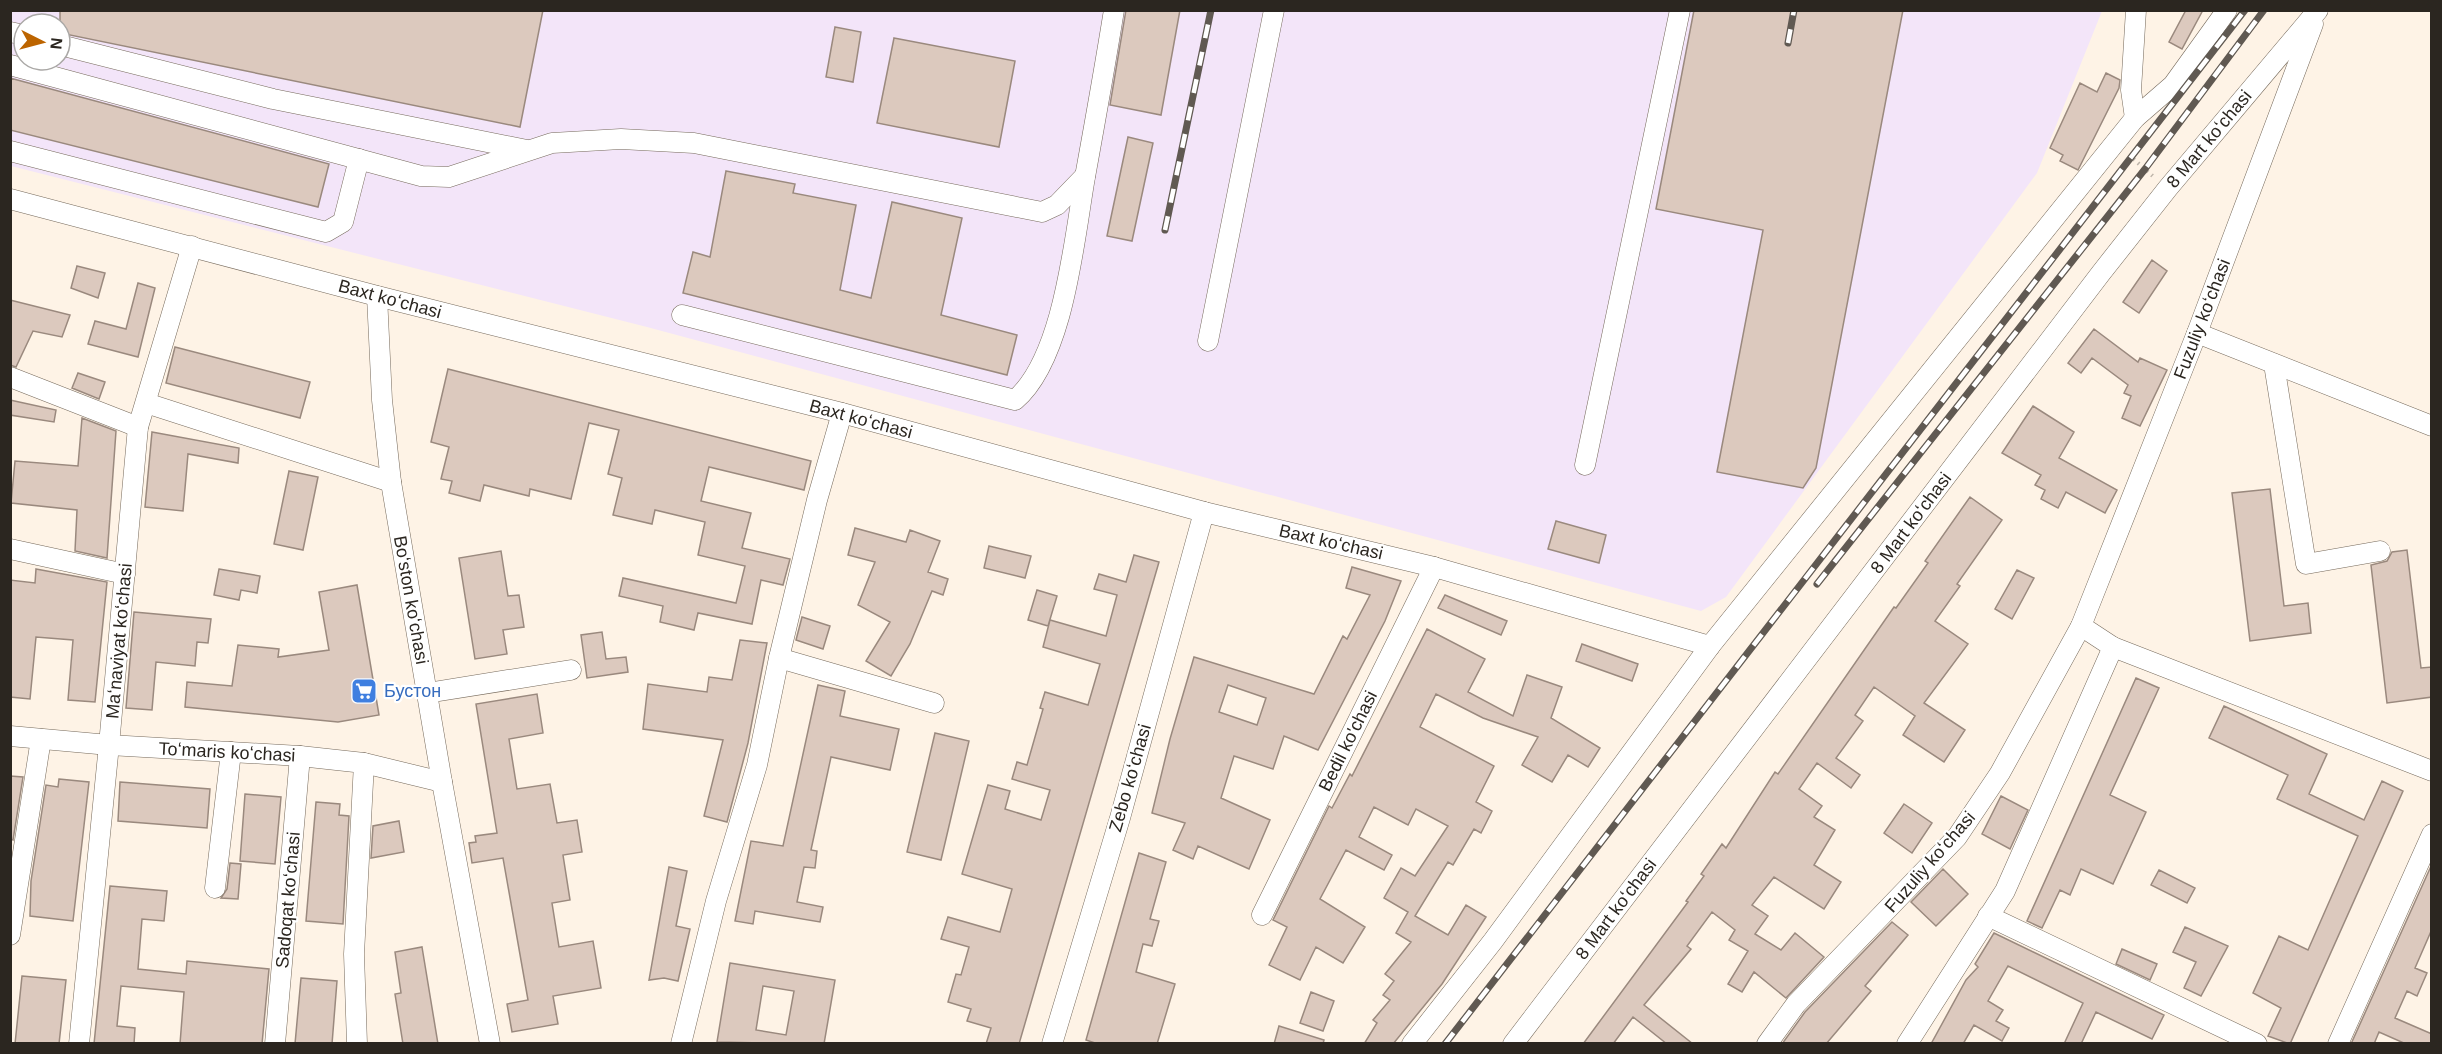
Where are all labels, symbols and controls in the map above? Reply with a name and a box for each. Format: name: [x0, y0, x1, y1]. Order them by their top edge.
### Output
north arrow: [12, 12, 72, 72]
text: N: [47, 37, 65, 50]
street label: 8 Mart koʻchasi: [2162, 86, 2256, 192]
street label: Fuzuliy koʻchasi: [2170, 256, 2234, 382]
street label: Baxt koʻchasi: [336, 276, 444, 322]
street label: Baxt koʻchasi: [807, 396, 915, 442]
street label: 8 Mart koʻchasi: [1867, 469, 1955, 577]
street label: Baxt koʻchasi: [1277, 520, 1385, 564]
street label: Boʻston koʻchasi: [390, 534, 432, 666]
street label: Maʻnaviyat koʻchasi: [102, 562, 136, 720]
supermarket icon: Бустон: [349, 676, 379, 706]
place label: Бустон: [384, 681, 441, 701]
street label: Bedil ko'chasi: [1315, 688, 1381, 795]
street label: Zebo koʻchasi: [1105, 722, 1155, 834]
street label: Toʻmaris koʻchasi: [158, 738, 296, 766]
street label: Fuzuliy koʻchasi: [1881, 807, 1979, 917]
street label: Sadoqat koʻchasi: [272, 831, 304, 969]
street label: 8 Mart koʻchasi: [1572, 855, 1660, 963]

